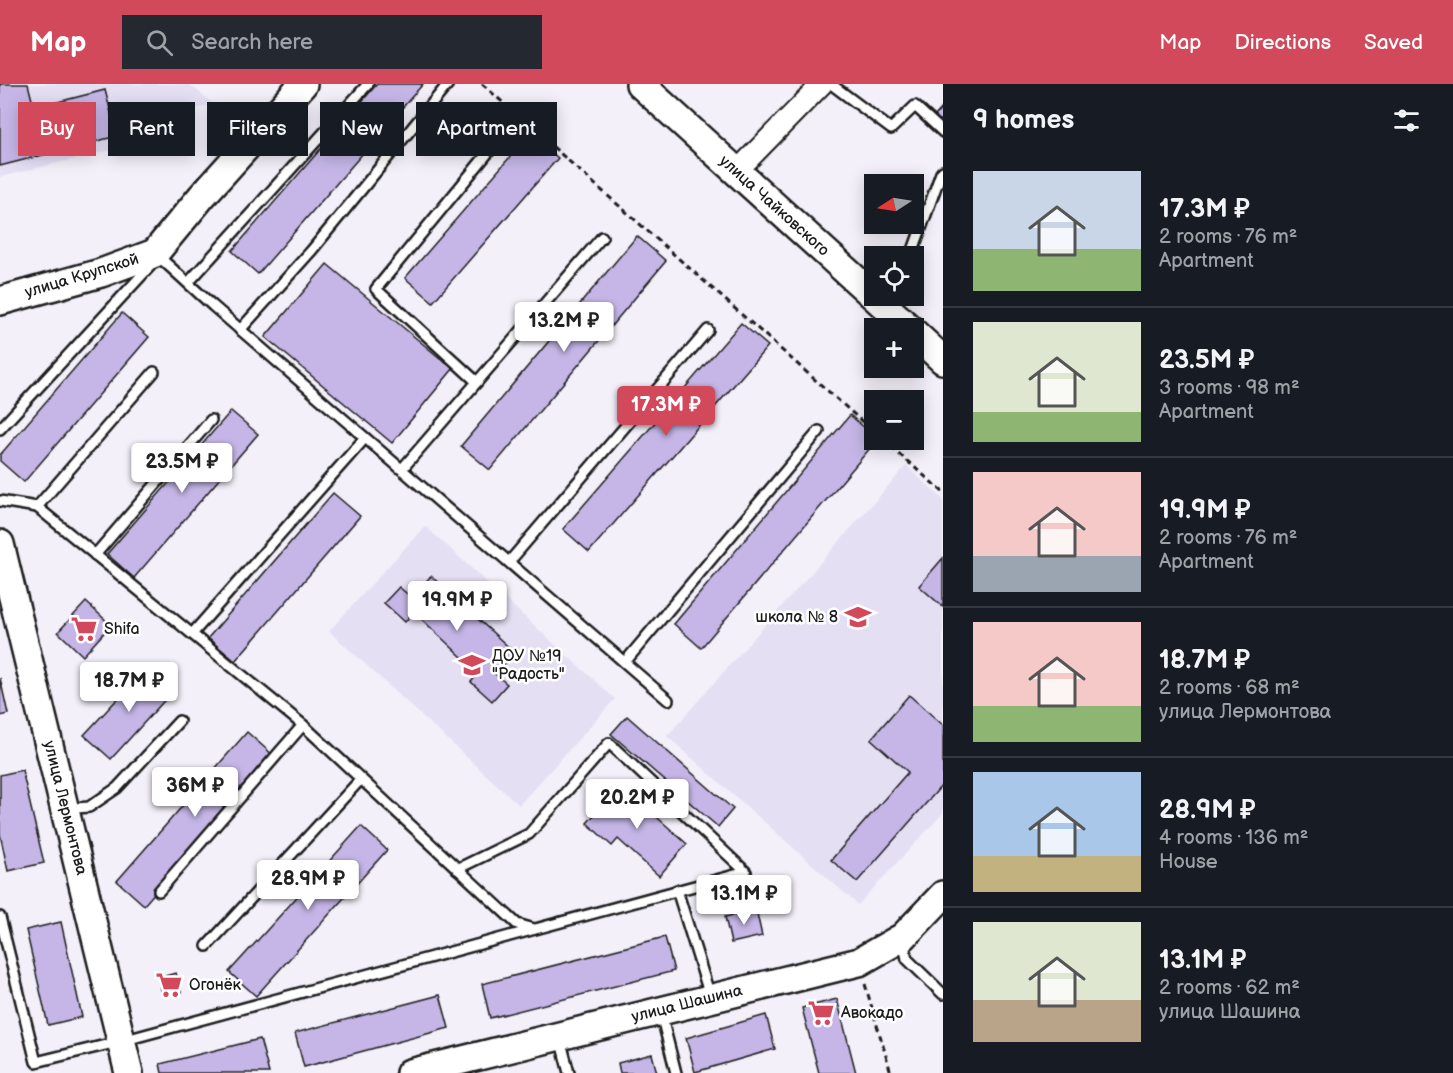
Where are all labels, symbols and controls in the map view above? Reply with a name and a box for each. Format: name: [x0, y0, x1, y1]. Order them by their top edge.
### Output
search box: [122, 15, 542, 69]
text: Map: [30, 26, 86, 59]
icon: search: [143, 26, 176, 59]
text: Search here: [191, 29, 313, 56]
text: Map: [1159, 30, 1202, 55]
text: Directions: [1235, 30, 1331, 55]
text: Saved: [1364, 30, 1423, 55]
chip: Buy: [18, 102, 96, 156]
chip: Rent: [108, 102, 195, 156]
chip: Filters: [207, 102, 308, 156]
chip: New: [320, 102, 404, 156]
chip: Apartment: [416, 102, 557, 156]
icon: filters: [1390, 104, 1423, 137]
text: 9 homes: [973, 105, 1074, 136]
street label: улица Чайковского: [715, 152, 833, 260]
north arrow: [864, 174, 924, 234]
map controls: [864, 174, 924, 450]
text: 17.3M ₽: [1159, 194, 1250, 225]
icon: home: [1021, 195, 1093, 267]
text: 2 rooms · 76 m²: [1159, 225, 1297, 249]
button: locate: [864, 246, 924, 306]
text: Apartment: [1159, 249, 1254, 273]
street label: улица Крупской: [23, 250, 141, 302]
pin: 13.2M ₽: [509, 302, 619, 353]
text: 13.2M ₽: [529, 309, 599, 333]
button: +: [864, 318, 924, 378]
text: 23.5M ₽: [1159, 345, 1254, 376]
icon: home: [1021, 346, 1093, 418]
text: 3 rooms · 98 m²: [1159, 376, 1300, 400]
pin: 17.3M ₽: [611, 386, 721, 437]
button: −: [864, 390, 924, 450]
text: 17.3M ₽: [631, 393, 701, 417]
text: Apartment: [1159, 400, 1254, 424]
pin: 23.5M ₽: [127, 443, 237, 494]
text: 23.5M ₽: [145, 450, 219, 474]
text: 19.9M ₽: [1159, 495, 1251, 526]
icon: home: [1021, 496, 1093, 568]
text: 2 rooms · 76 m²: [1159, 526, 1297, 550]
text: Apartment: [1159, 550, 1254, 574]
pin: 19.9M ₽: [402, 581, 512, 632]
text: 19.9M ₽: [422, 588, 492, 612]
school or university icon: школа № 8: [843, 602, 873, 632]
place label: школа № 8: [756, 608, 838, 627]
supermarket icon: Shifa: [69, 614, 99, 644]
place label: Shifa: [104, 620, 140, 639]
text: 18.7M ₽: [1159, 645, 1250, 676]
icon: home: [1021, 646, 1093, 718]
place label: ДОУ №19 "Радость": [492, 647, 565, 684]
school or university icon: ДОУ №19 "Радость": [457, 650, 487, 680]
pin: 18.7M ₽: [74, 662, 184, 713]
text: 18.7M ₽: [94, 669, 164, 693]
text: 2 rooms · 68 m²: [1159, 676, 1300, 700]
text: улица Лермонтова: [1159, 700, 1331, 724]
street label: улица Лермонтова: [39, 739, 91, 878]
pin: 36M ₽: [153, 767, 237, 818]
text: 36M ₽: [166, 774, 224, 798]
pin: 20.2M ₽: [582, 779, 692, 830]
text: 20.2M ₽: [600, 786, 674, 810]
text: 28.9M ₽: [1159, 795, 1256, 826]
icon: home: [1021, 796, 1093, 868]
text: 4 rooms · 136 m²: [1159, 826, 1308, 850]
text: House: [1159, 850, 1218, 874]
pin: 28.9M ₽: [253, 860, 363, 911]
text: 28.9M ₽: [271, 867, 345, 891]
pin: 13.1M ₽: [689, 875, 799, 926]
text: 13.1M ₽: [710, 882, 778, 906]
text: 13.1M ₽: [1159, 945, 1246, 976]
icon: home: [1021, 946, 1093, 1018]
supermarket icon: Огонёк: [154, 970, 184, 1000]
place label: Огонёк: [189, 976, 242, 995]
text: 2 rooms · 62 m²: [1159, 976, 1300, 1000]
street label: улица Шашина: [630, 981, 745, 1027]
supermarket icon: Авокадо: [806, 998, 836, 1028]
text: улица Шашина: [1159, 1000, 1301, 1024]
place label: Авокадо: [840, 1004, 903, 1023]

